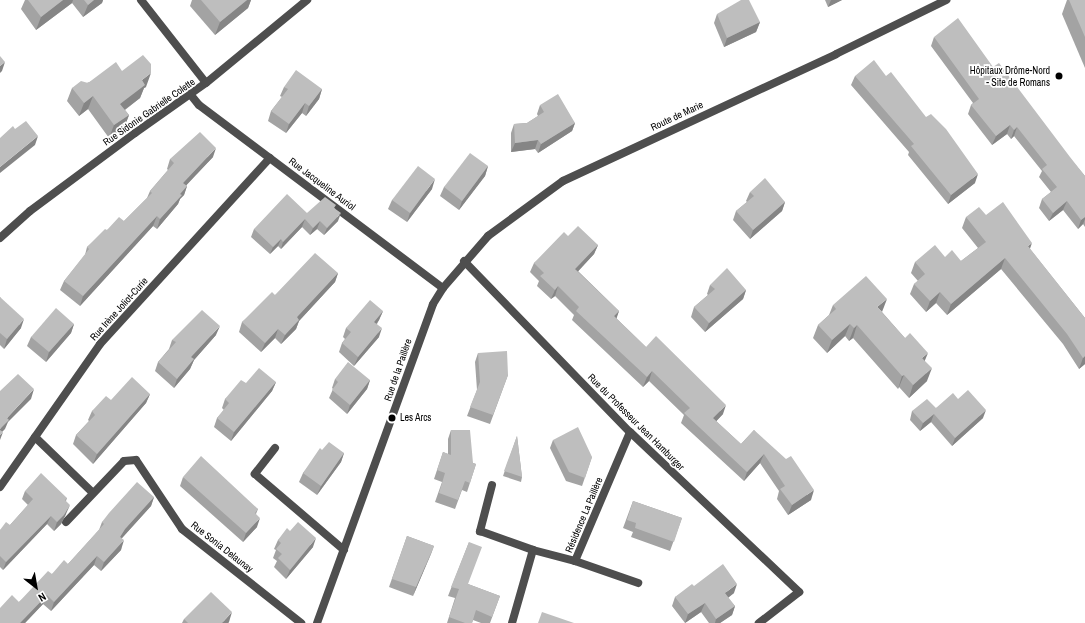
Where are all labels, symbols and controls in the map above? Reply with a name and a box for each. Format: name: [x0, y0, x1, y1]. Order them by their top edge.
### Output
place label: Hôpitaux Drôme-Nord - Site de Romans: [970, 64, 1050, 88]
marker: Hôpitaux Drôme-Nord - Site de Romans: [1053, 70, 1065, 82]
street label: Rue Sidonie Gabrielle Colette: [101, 76, 197, 148]
street label: Route de Marie: [649, 99, 705, 133]
street label: Rue Jacqueline Auriol: [286, 155, 358, 213]
street label: Rue Irène Joliot-Curie: [88, 275, 150, 343]
street label: Rue de la Paillère: [382, 337, 414, 403]
street label: Rue du Professeur Jean Hamburger: [585, 371, 687, 473]
place label: Les Arcs: [400, 412, 432, 424]
marker: Les Arcs: [387, 413, 397, 423]
street label: Résidence La Paillère: [563, 476, 605, 554]
street label: Rue Sonia Delaunay: [188, 519, 256, 575]
north arrow: [16, 567, 56, 607]
text: N: [36, 590, 49, 605]

